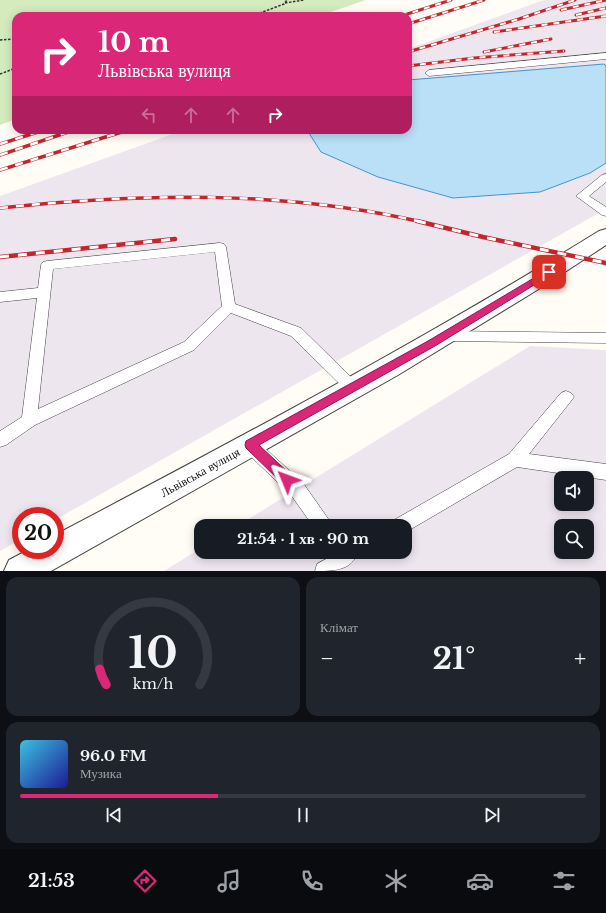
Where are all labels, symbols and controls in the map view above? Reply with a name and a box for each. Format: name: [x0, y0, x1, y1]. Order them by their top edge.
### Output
text: 10 m: [98, 25, 170, 60]
icon: right: [32, 28, 84, 80]
text: Львівська вулиця: [98, 60, 231, 82]
icon: left: [138, 104, 160, 126]
icon: ahead: [180, 104, 202, 126]
icon: ahead: [222, 104, 244, 126]
icon: right: [264, 104, 286, 126]
pin: [532, 255, 566, 289]
icon: arrive: [538, 261, 560, 283]
street label: Львівська вулиця: [158, 444, 243, 500]
position arrow: [266, 459, 308, 501]
map controls: [554, 471, 594, 559]
button: sound: [554, 471, 594, 511]
speed limit sign: 20: [12, 507, 64, 559]
button: search: [554, 519, 594, 559]
text: 21:54 · 1 хв · 90 m: [237, 529, 369, 548]
text: Клімат: [320, 619, 358, 636]
text: 10: [128, 627, 178, 678]
text: 21°: [433, 640, 475, 677]
text: −: [320, 645, 334, 672]
text: +: [574, 645, 586, 672]
text: km/h: [133, 674, 173, 692]
text: 96.0 FM: [80, 746, 147, 765]
text: Музика: [80, 765, 122, 782]
icon: previous: [103, 804, 125, 826]
icon: pause: [292, 804, 314, 826]
icon: next: [481, 804, 503, 826]
icon: directions: [131, 867, 159, 895]
icon: music: [215, 867, 243, 895]
icon: phone: [298, 867, 326, 895]
icon: climate: [382, 867, 410, 895]
icon: car: [466, 867, 494, 895]
icon: filters: [550, 867, 578, 895]
text: 21:53: [28, 870, 75, 892]

